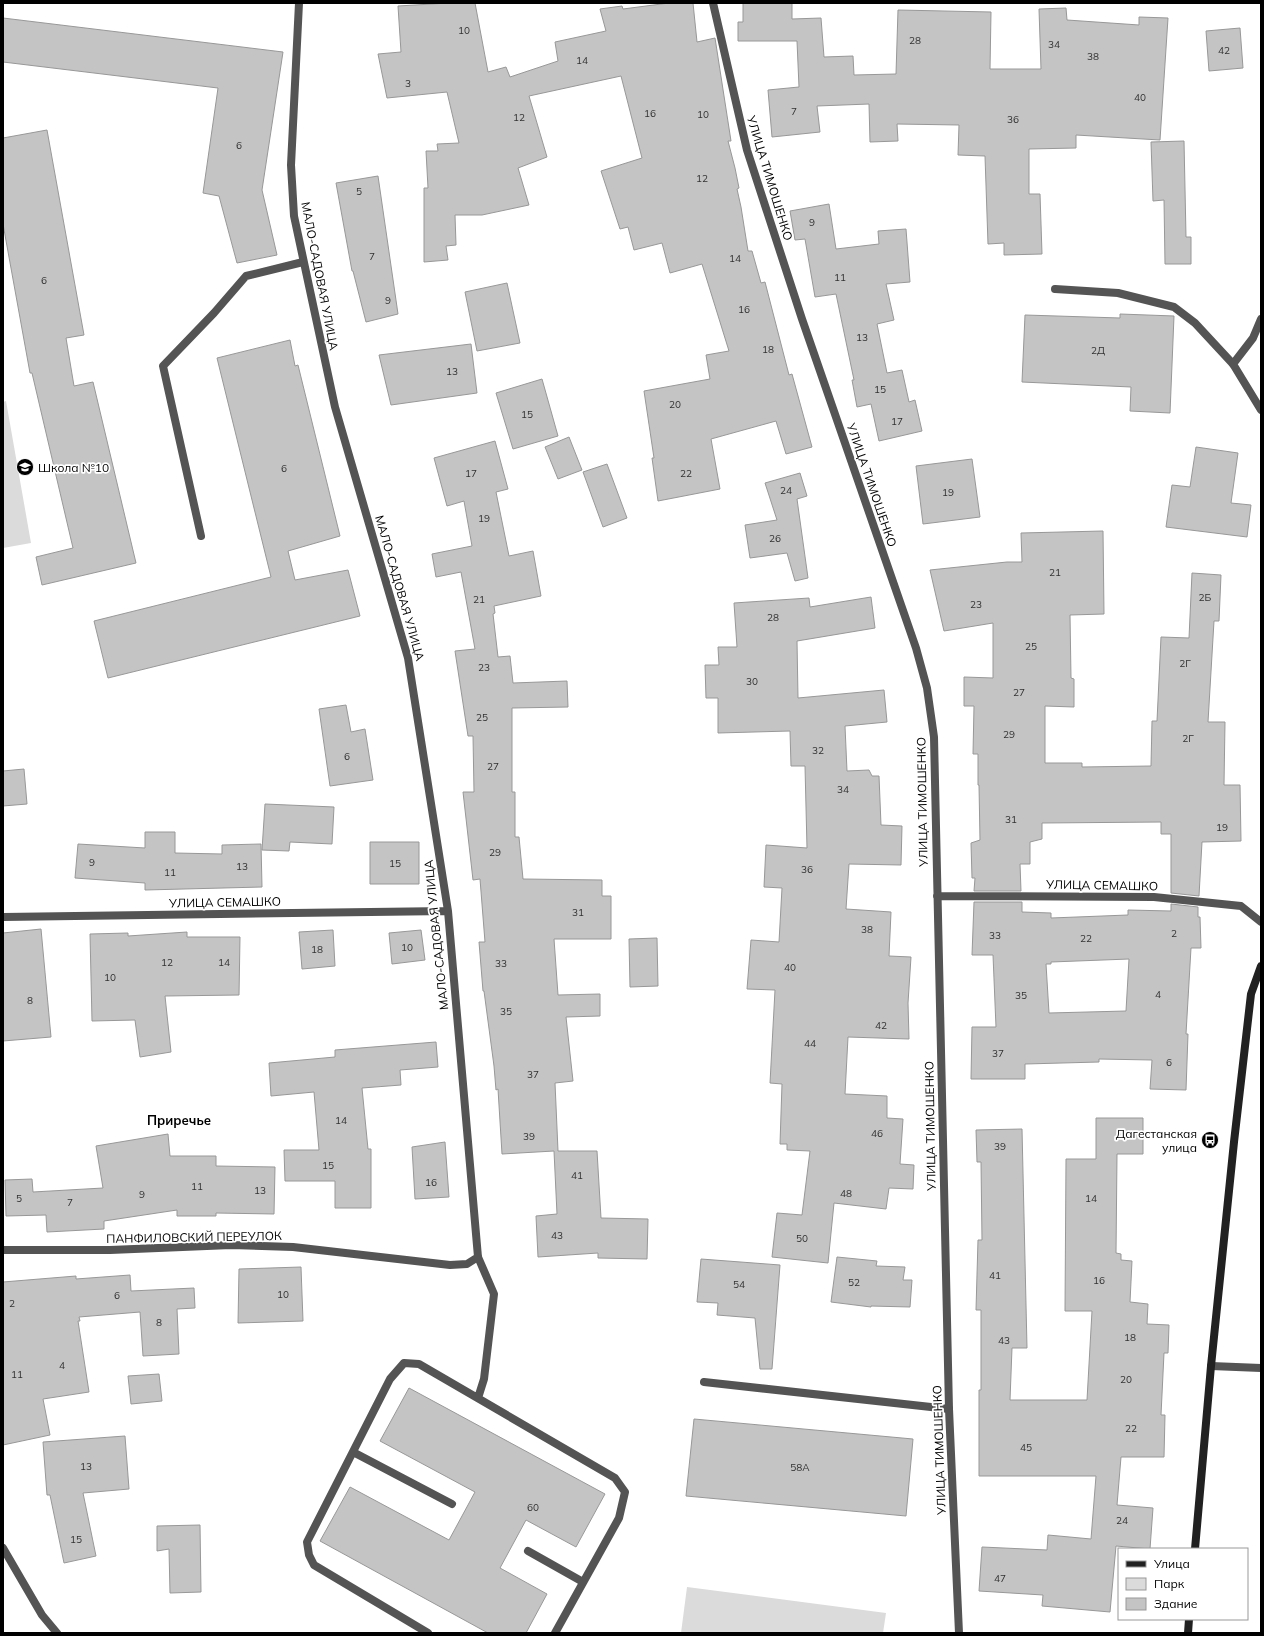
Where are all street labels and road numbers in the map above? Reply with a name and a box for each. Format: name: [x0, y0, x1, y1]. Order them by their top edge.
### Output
street label: УЛИЦА ТИМОШЕНКО: [744, 113, 796, 242]
street label: МАЛО-САДОВАЯ УЛИЦА: [298, 201, 342, 352]
street label: УЛИЦА ТИМОШЕНКО: [843, 420, 900, 549]
street label: МАЛО-САДОВАЯ УЛИЦА: [372, 513, 428, 663]
street label: УЛИЦА ТИМОШЕНКО: [913, 737, 931, 868]
street label: МАЛО-САДОВАЯ УЛИЦА: [421, 859, 451, 1011]
street label: УЛИЦА СЕМАШКО: [1045, 877, 1158, 893]
street label: УЛИЦА СЕМАШКО: [168, 894, 281, 910]
street label: УЛИЦА ТИМОШЕНКО: [921, 1061, 939, 1192]
street label: ПАНФИЛОВСКИЙ ПЕРЕУЛОК: [106, 1228, 282, 1246]
street label: УЛИЦА ТИМОШЕНКО: [929, 1385, 949, 1516]

